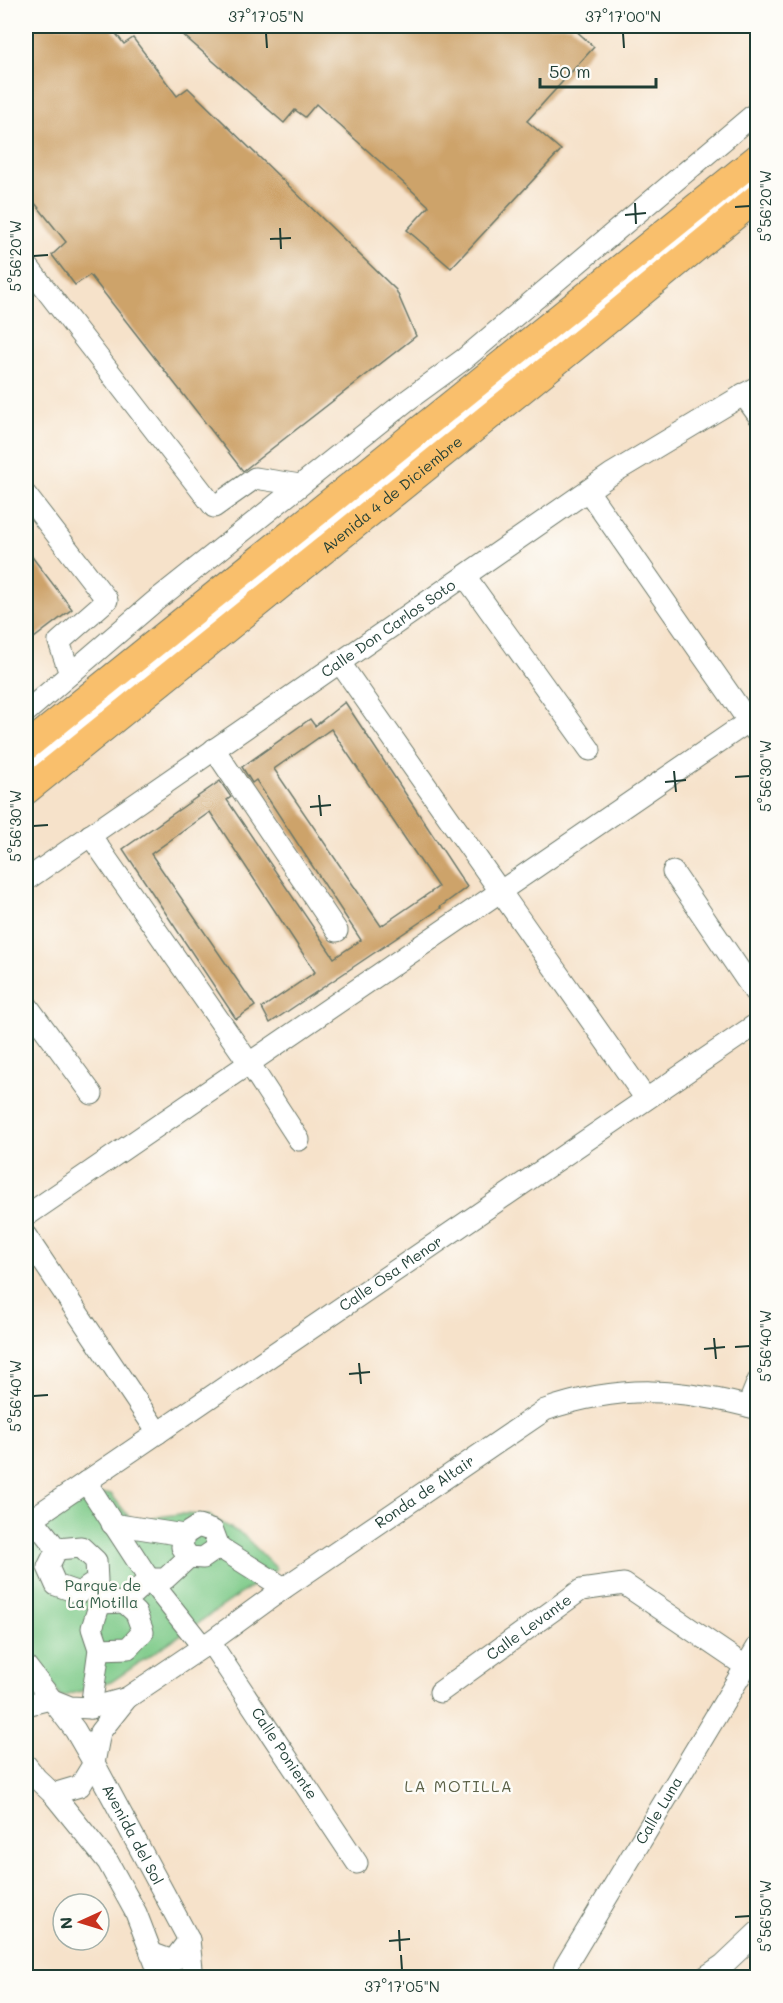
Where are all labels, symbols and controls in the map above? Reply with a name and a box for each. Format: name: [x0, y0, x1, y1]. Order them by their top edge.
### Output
text: 37°17'05"N: [228, 6, 304, 26]
text: 37°17'00"N: [585, 6, 661, 26]
scale bar: [540, 51, 656, 89]
text: 50 m: [549, 59, 591, 83]
text: 5°56'20"W: [755, 170, 775, 242]
text: 5°56'20"W: [5, 220, 25, 292]
street label: Avenida 4 de Diciembre: [317, 431, 466, 557]
street label: Calle Don Carlos Soto: [317, 574, 459, 682]
text: 5°56'30"W: [755, 740, 775, 812]
text: 5°56'30"W: [5, 790, 25, 862]
street label: Calle Osa Menor: [335, 1230, 446, 1315]
text: 5°56'40"W: [755, 1310, 775, 1382]
text: 5°56'40"W: [5, 1360, 25, 1432]
street label: Ronda de Altair: [370, 1450, 478, 1532]
park label: Parque de La Motilla: [65, 1575, 141, 1612]
street label: Calle Levante: [482, 1589, 575, 1664]
street label: Calle Poniente: [247, 1703, 323, 1803]
street label: Calle Luna: [630, 1772, 686, 1847]
district label: LA MOTILLA: [405, 1775, 513, 1796]
street label: Avenida del Sol: [98, 1780, 168, 1888]
text: 5°56'50"W: [755, 1880, 775, 1952]
north arrow: [51, 1892, 111, 1952]
text: N: [55, 1916, 76, 1930]
text: 37°17'05"N: [364, 1976, 440, 1996]

